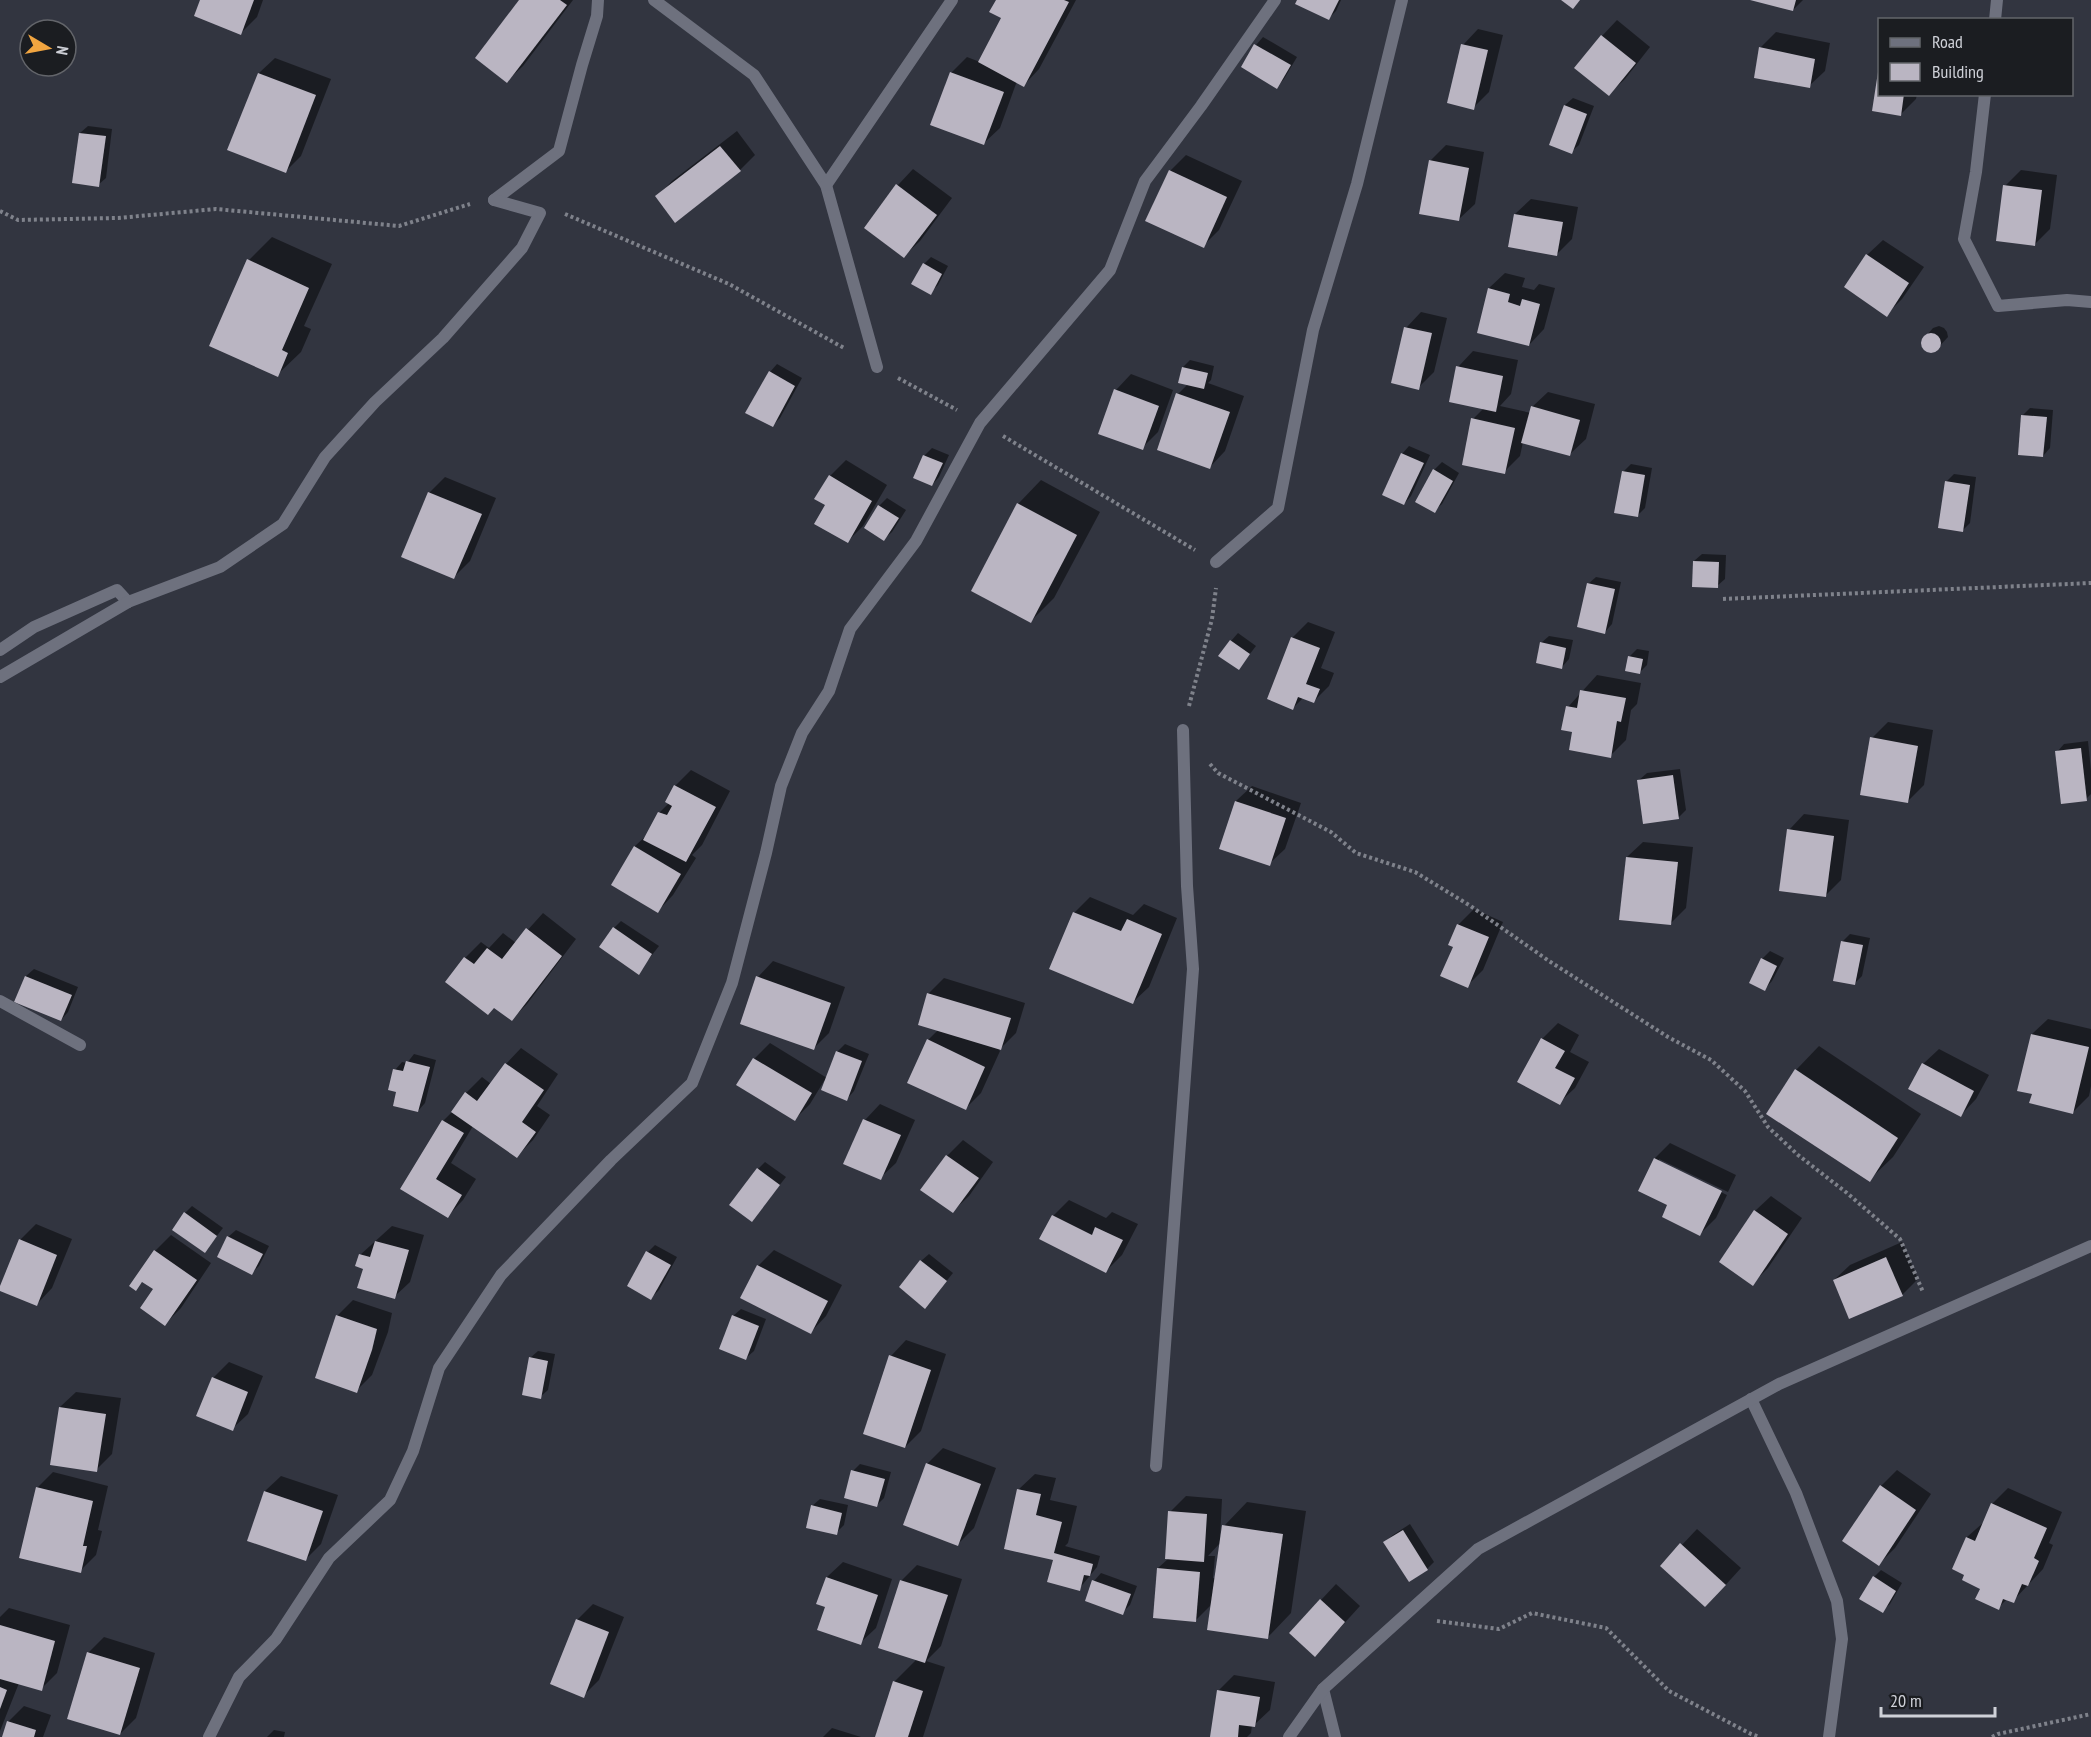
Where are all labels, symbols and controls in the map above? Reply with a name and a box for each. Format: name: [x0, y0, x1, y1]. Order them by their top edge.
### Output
north arrow: [18, 18, 78, 78]
legend: [1878, 18, 2073, 96]
text: Road: [1932, 30, 1963, 53]
text: N: [52, 45, 73, 57]
text: Building: [1932, 60, 1984, 83]
scale bar: [1881, 1680, 1995, 1718]
text: 20 m: [1890, 1689, 1922, 1712]

